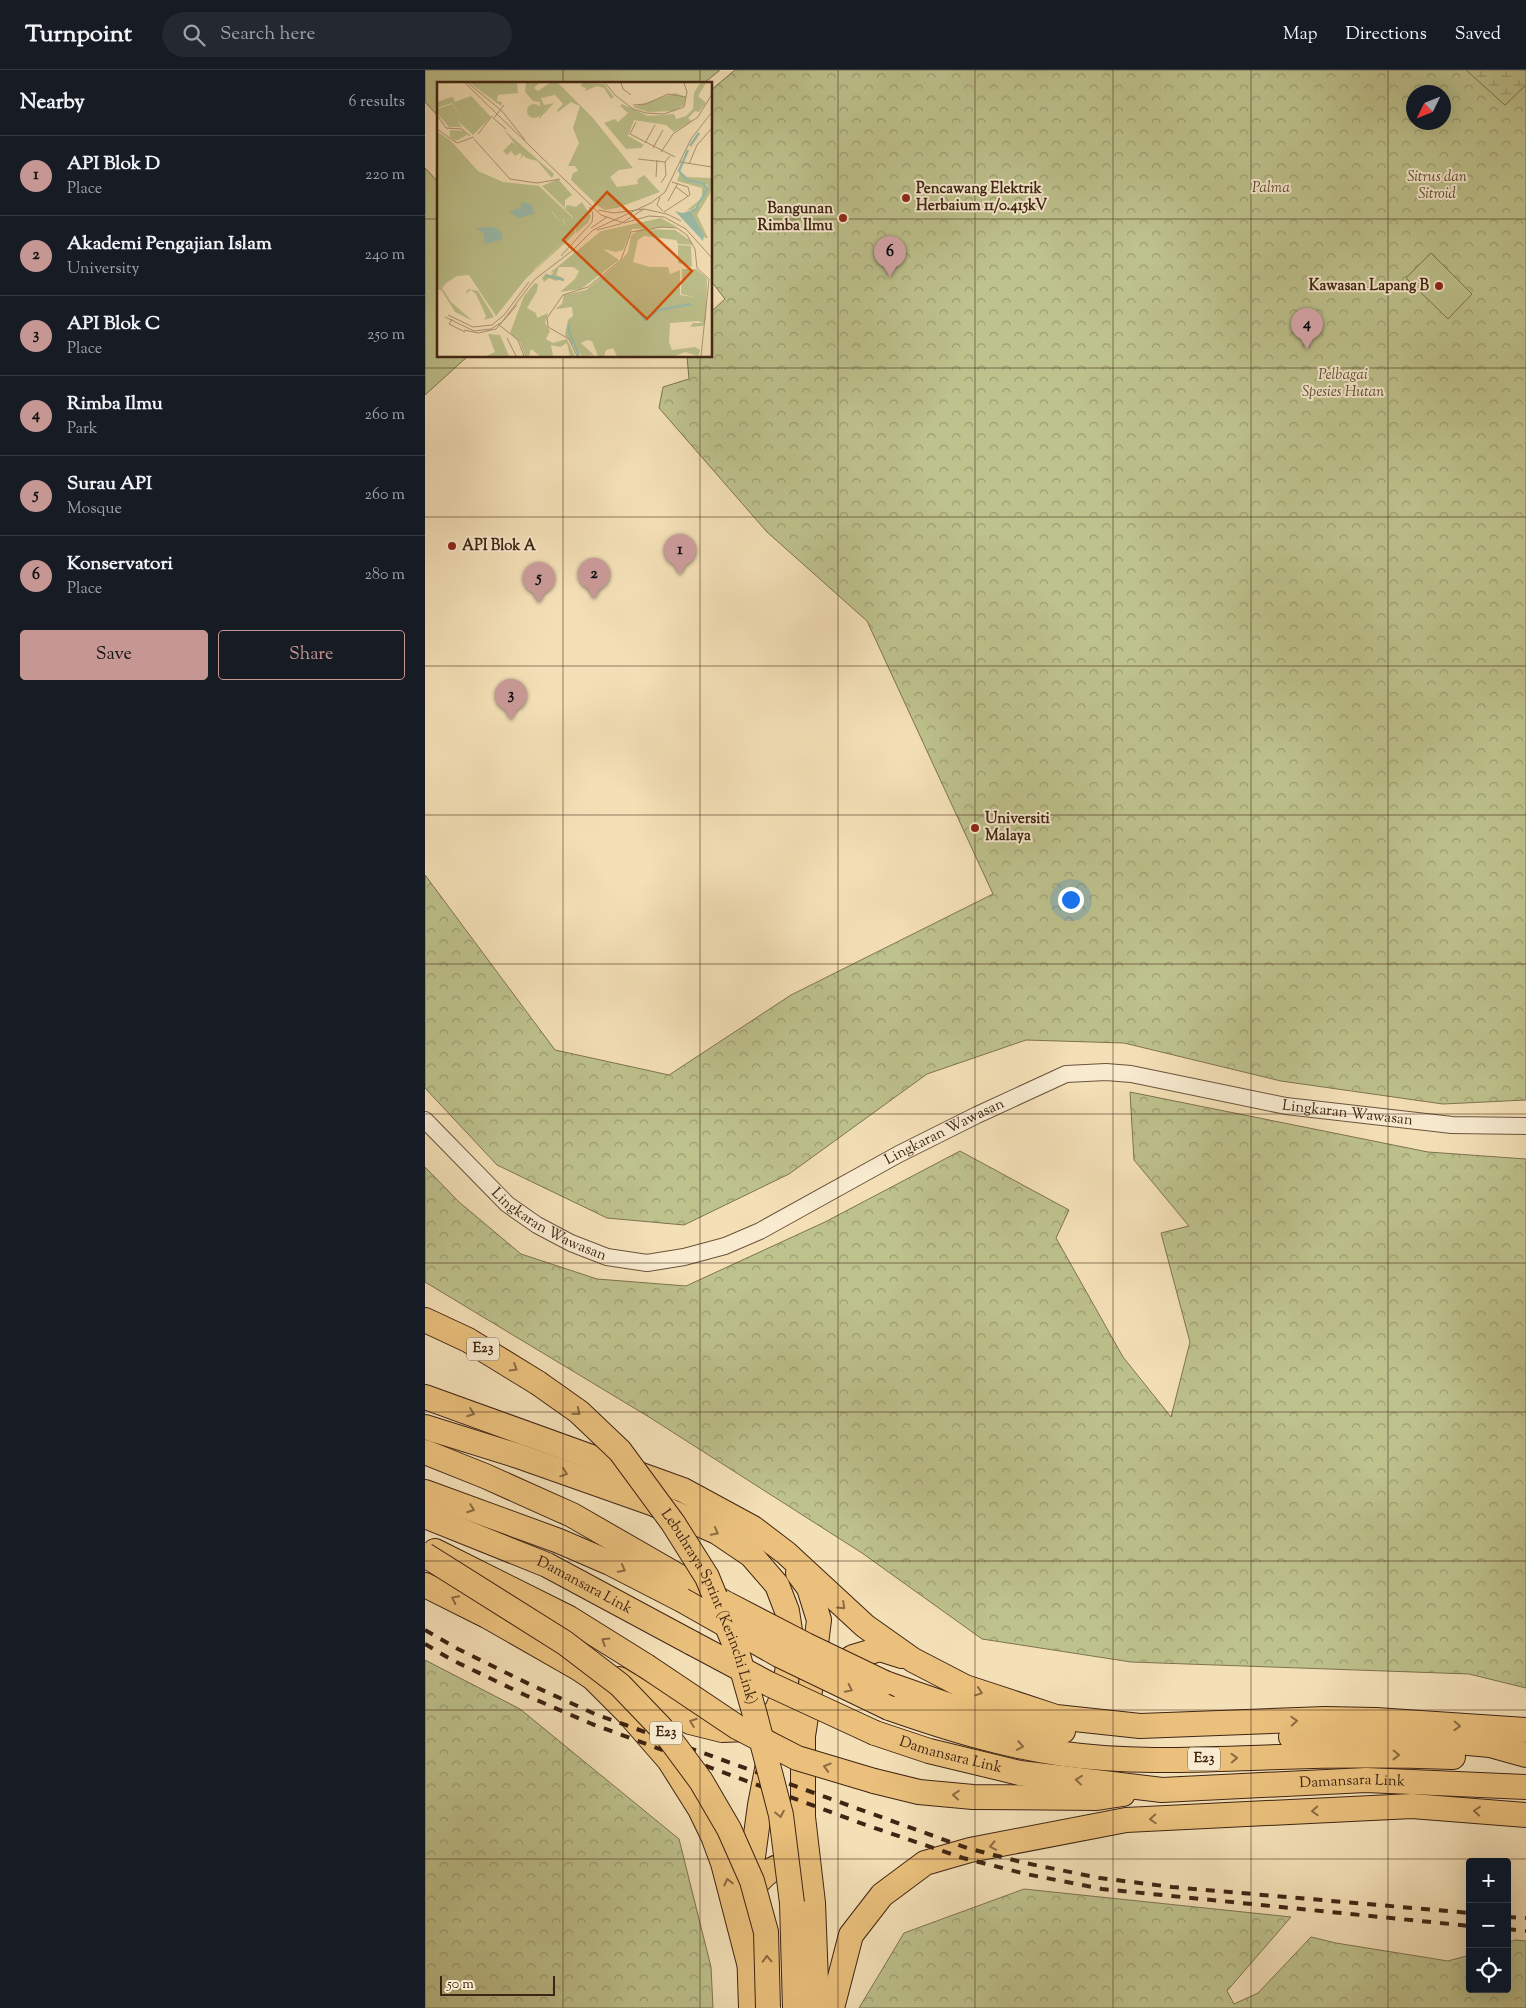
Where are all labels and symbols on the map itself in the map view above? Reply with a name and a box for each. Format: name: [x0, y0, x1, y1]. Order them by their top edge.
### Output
inset map: [437, 82, 713, 358]
north arrow: [1406, 85, 1451, 130]
park label: Sitrus dan Sitroid: [1407, 167, 1467, 205]
park label: Palma: [1252, 178, 1290, 199]
place label: Pencawang Elektrik Herbaium 11/0.415kV: [916, 179, 1048, 217]
marker: Pencawang Elektrik Herbaium 11/0.415kV: [900, 192, 912, 204]
place label: Bangunan Rimba Ilmu: [757, 199, 833, 237]
marker: Bangunan Rimba Ilmu: [837, 212, 849, 224]
pin: 6: [874, 236, 906, 277]
place label: Kawasan Lapang B: [1309, 276, 1430, 297]
marker: Kawasan Lapang B: [1433, 280, 1445, 292]
pin: 4: [1291, 308, 1323, 349]
park label: Pelbagai Spesies Hutan: [1302, 365, 1384, 403]
pin: 1: [664, 534, 696, 575]
place label: API Blok A: [462, 536, 537, 557]
marker: API Blok A: [446, 540, 458, 552]
pin: 2: [578, 558, 610, 599]
pin: 5: [523, 562, 555, 603]
pin: 3: [495, 679, 527, 720]
place label: Universiti Malaya: [985, 809, 1051, 847]
marker: Universiti Malaya: [969, 822, 981, 834]
your location: [1058, 887, 1084, 913]
street label: Lingkaran Wawasan: [881, 1093, 1008, 1171]
street label: Lingkaran Wawasan: [1281, 1095, 1414, 1131]
street label: Lingkaran Wawasan: [486, 1183, 610, 1266]
road number: E23: [467, 1338, 499, 1360]
one-way arrow: [508, 1362, 517, 1372]
one-way arrow: [572, 1406, 581, 1415]
one-way arrow: [466, 1407, 475, 1417]
one-way arrow: [559, 1467, 568, 1477]
one-way arrow: [466, 1503, 475, 1513]
street label: Lebuhraya Sprint (Kerinchi Link): [656, 1505, 762, 1707]
one-way arrow: [710, 1526, 719, 1536]
street label: Damansara Link: [533, 1551, 636, 1619]
one-way arrow: [616, 1563, 625, 1573]
one-way arrow: [451, 1596, 460, 1606]
one-way arrow: [837, 1600, 846, 1609]
one-way arrow: [601, 1637, 610, 1647]
one-way arrow: [844, 1683, 853, 1693]
one-way arrow: [974, 1686, 983, 1696]
one-way arrow: [1291, 1715, 1299, 1726]
one-way arrow: [689, 1718, 698, 1728]
one-way arrow: [1453, 1720, 1461, 1731]
road number: E23: [650, 1722, 682, 1745]
street label: Damansara Link: [896, 1731, 1004, 1779]
one-way arrow: [1015, 1741, 1024, 1751]
road number: E23: [1188, 1748, 1220, 1770]
one-way arrow: [1392, 1750, 1400, 1760]
one-way arrow: [1230, 1753, 1238, 1764]
one-way arrow: [824, 1763, 832, 1773]
street label: Damansara Link: [1299, 1769, 1406, 1794]
one-way arrow: [1074, 1774, 1082, 1785]
one-way arrow: [952, 1790, 960, 1801]
one-way arrow: [1311, 1805, 1319, 1816]
one-way arrow: [1473, 1806, 1481, 1817]
one-way arrow: [774, 1810, 785, 1819]
one-way arrow: [1149, 1814, 1156, 1824]
one-way arrow: [988, 1840, 997, 1850]
one-way arrow: [724, 1878, 734, 1886]
one-way arrow: [762, 1955, 772, 1963]
scale bar: [440, 1973, 555, 1996]

